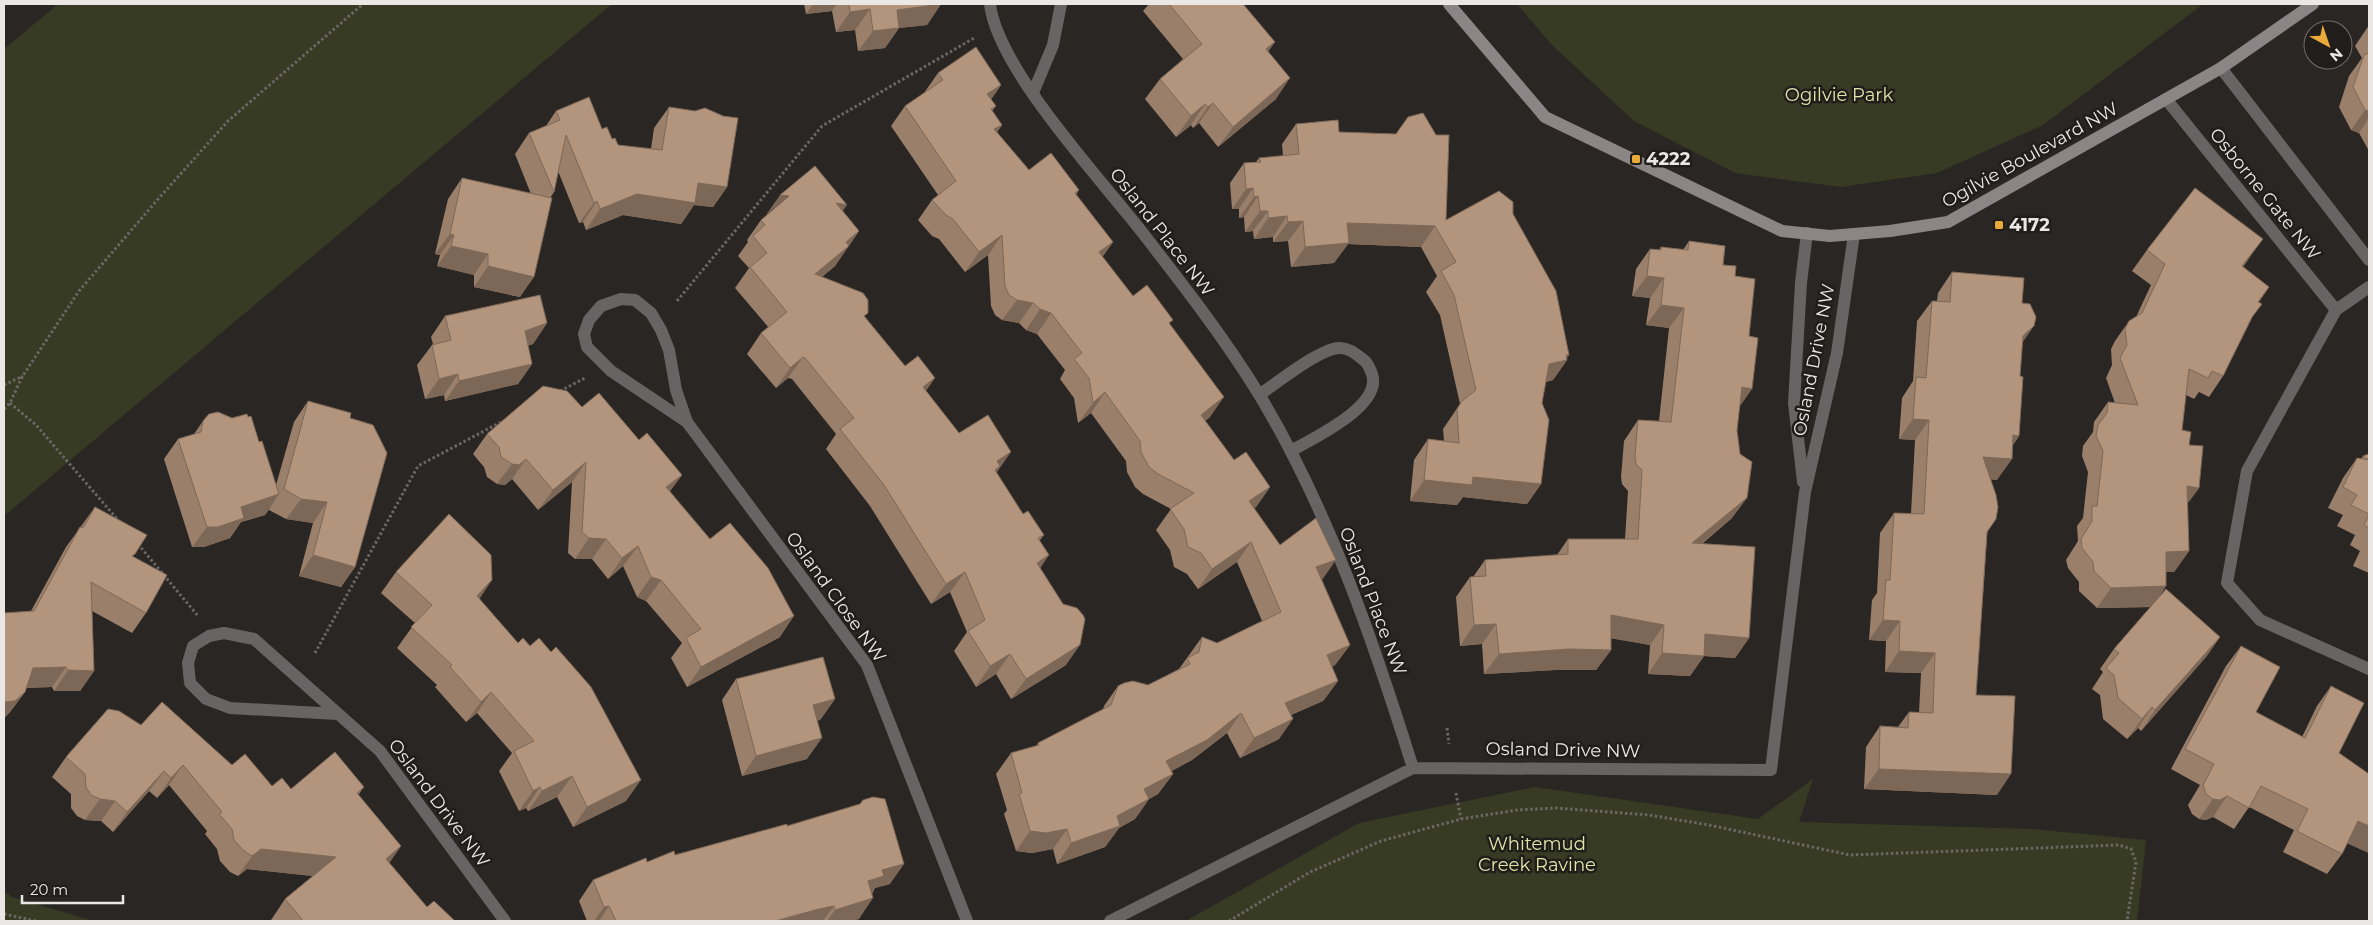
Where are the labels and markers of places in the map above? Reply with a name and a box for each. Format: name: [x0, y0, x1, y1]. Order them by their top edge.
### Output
place label: 4222: [1646, 148, 1691, 170]
marker: 4222: [1630, 153, 1642, 165]
place label: 4172: [2009, 214, 2050, 236]
marker: 4172: [1993, 219, 2005, 231]

